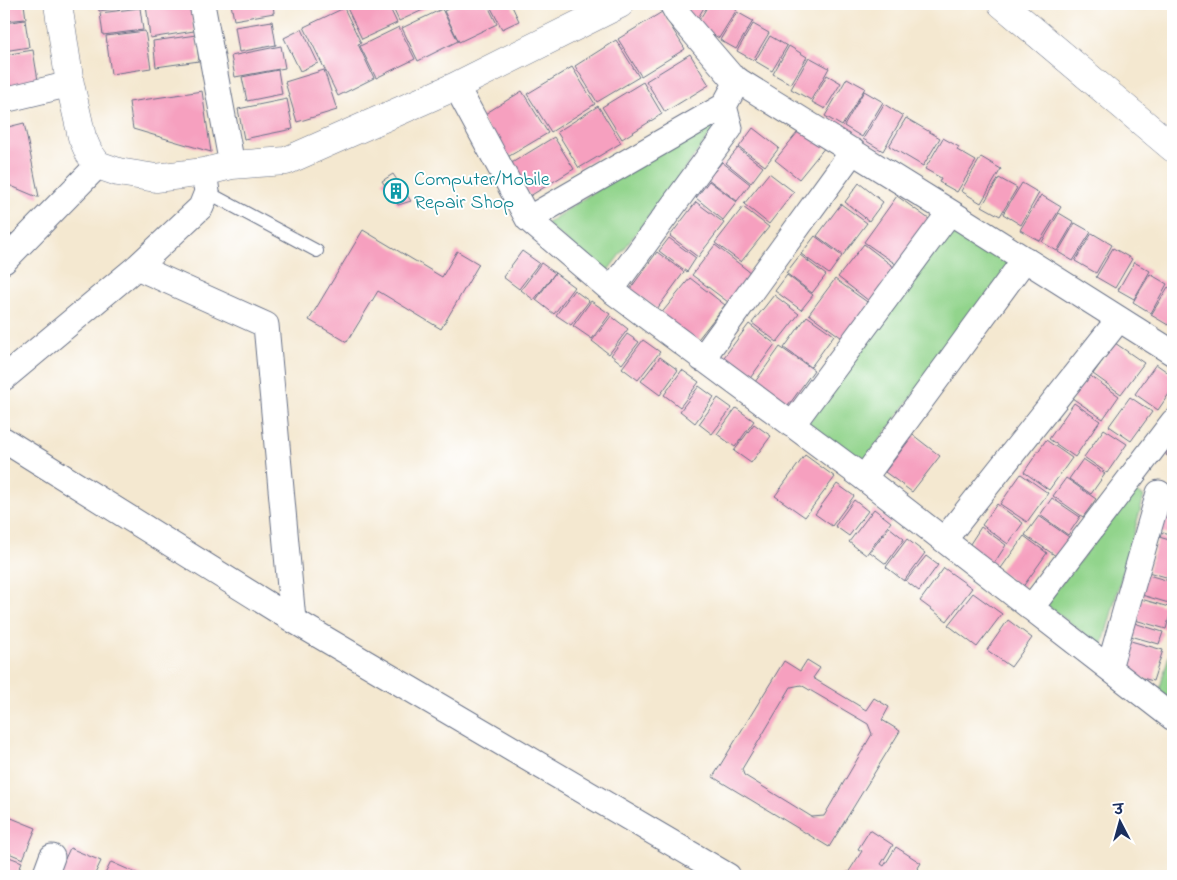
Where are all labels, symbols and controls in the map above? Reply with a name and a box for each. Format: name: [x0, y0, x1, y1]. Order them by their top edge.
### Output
place label: Computer/Mobile Repair Shop: [414, 166, 550, 218]
building icon: Computer/Mobile Repair Shop: [383, 178, 409, 204]
north arrow: [1094, 798, 1144, 848]
text: उ: [1111, 799, 1126, 822]

